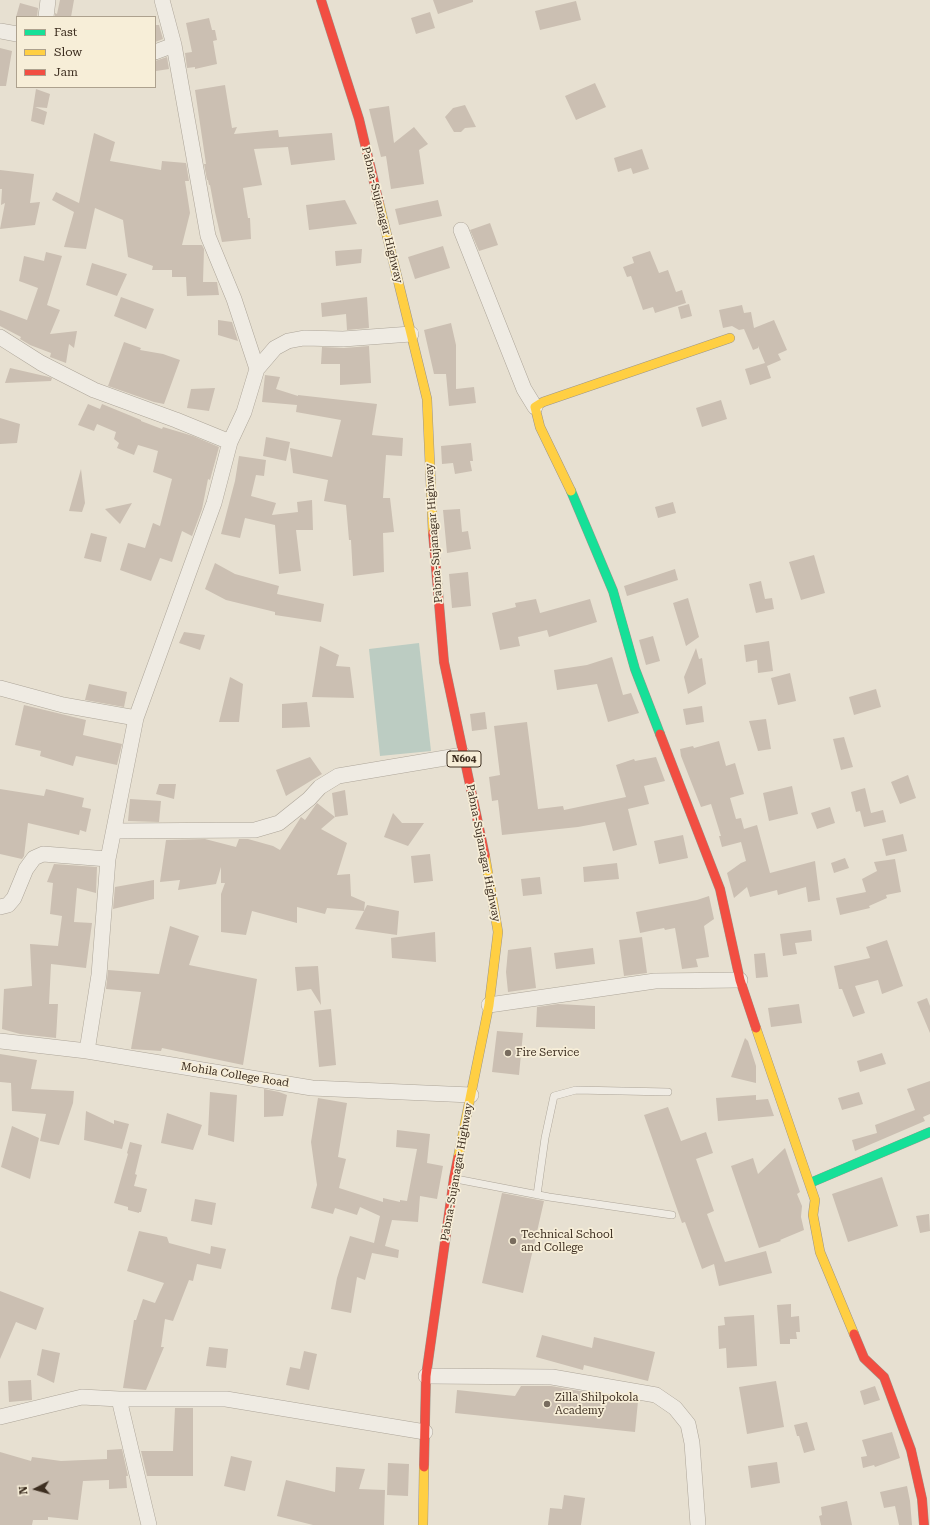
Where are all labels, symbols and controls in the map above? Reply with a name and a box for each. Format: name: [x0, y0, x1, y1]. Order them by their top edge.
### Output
legend: [16, 16, 156, 88]
text: Fast: [54, 25, 77, 39]
text: Slow: [54, 45, 82, 59]
text: Jam: [54, 65, 78, 79]
street label: Pabna-Sujanagar Highway: [359, 145, 405, 285]
street label: Pabna-Sujanagar Highway: [423, 463, 445, 603]
road number: N604: [447, 751, 481, 767]
street label: Pabna-Sujanagar Highway: [463, 783, 503, 923]
place label: Fire Service: [516, 1046, 579, 1060]
marker: Fire Service: [503, 1048, 513, 1058]
street label: Mohila College Road: [180, 1060, 290, 1090]
street label: Pabna-Sujanagar Highway: [438, 1102, 476, 1242]
place label: Technical School and College: [521, 1228, 613, 1254]
marker: Technical School and College: [508, 1236, 518, 1246]
place label: Zilla Shilpokola Academy: [555, 1391, 638, 1417]
marker: Zilla Shilpokola Academy: [542, 1399, 552, 1409]
north arrow: [16, 1469, 56, 1509]
text: N: [17, 1485, 30, 1495]

